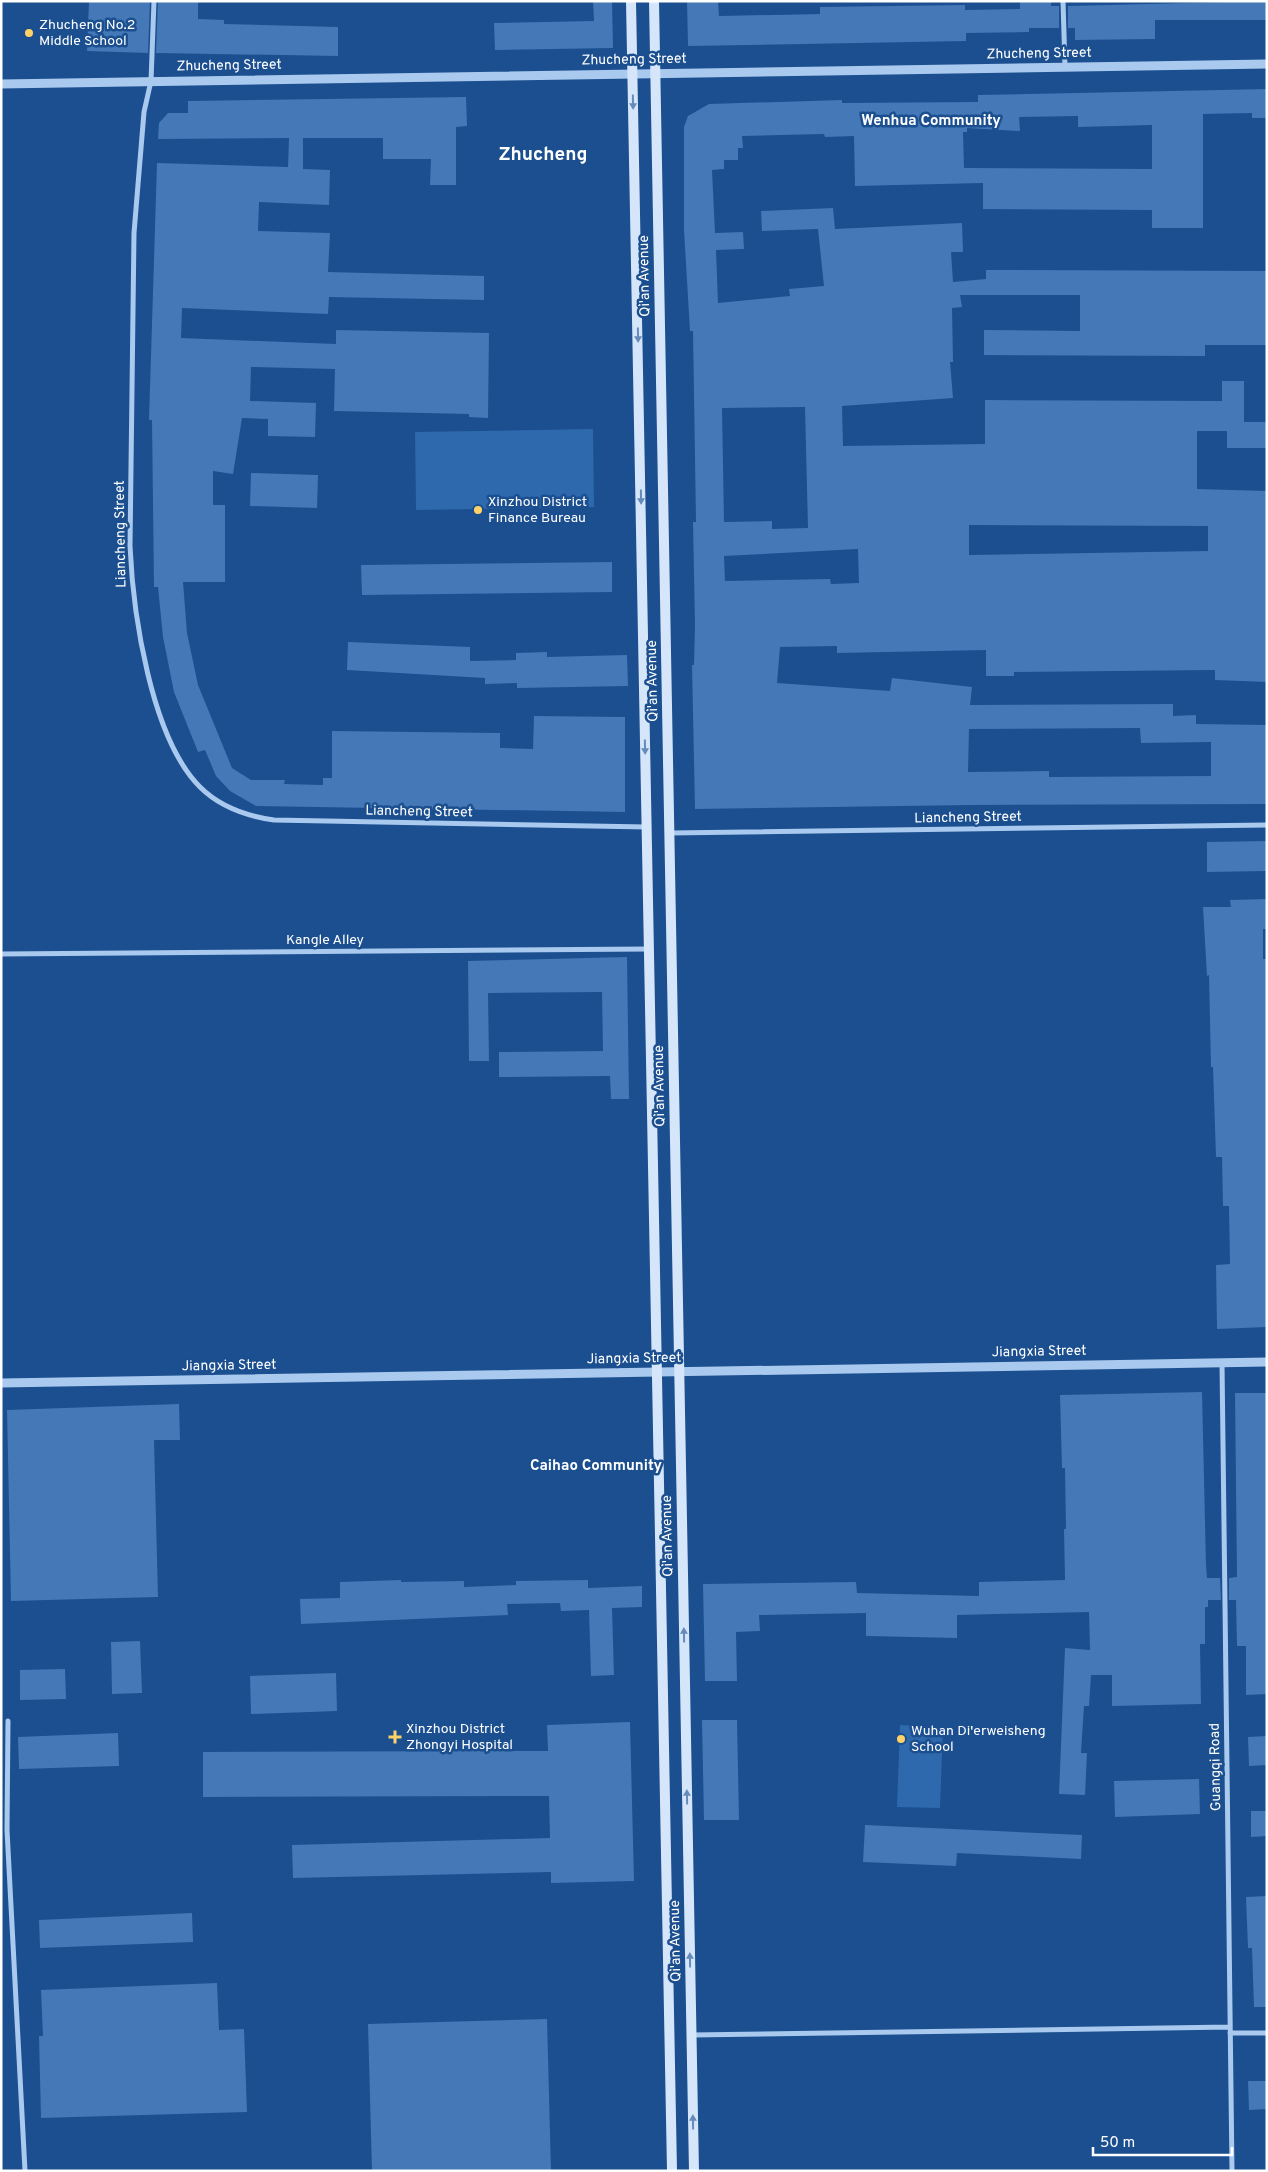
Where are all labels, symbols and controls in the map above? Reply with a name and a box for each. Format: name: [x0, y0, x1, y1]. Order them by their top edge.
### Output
place label: Zhucheng No.2 Middle School: [39, 17, 135, 50]
marker: Zhucheng No.2 Middle School: [23, 27, 35, 39]
street label: Zhucheng Street: [986, 45, 1092, 63]
street label: Zhucheng Street: [581, 51, 687, 69]
street label: Zhucheng Street: [176, 57, 282, 75]
one-way arrow: [630, 95, 638, 111]
district label: Wenhua Community: [861, 112, 1001, 131]
district label: Zhucheng: [498, 143, 588, 167]
street label: Qi'an Avenue: [636, 235, 654, 317]
one-way arrow: [634, 327, 642, 343]
street label: Liancheng Street: [112, 480, 130, 588]
one-way arrow: [637, 490, 645, 506]
place label: Xinzhou District Finance Bureau: [488, 494, 587, 527]
marker: Xinzhou District Finance Bureau: [472, 504, 484, 516]
street label: Qi'an Avenue: [644, 640, 662, 722]
one-way arrow: [641, 740, 649, 756]
street label: Liancheng Street: [365, 803, 473, 821]
street label: Liancheng Street: [914, 809, 1022, 827]
street label: Kangle Alley: [286, 932, 364, 949]
street label: Qi'an Avenue: [651, 1045, 669, 1127]
street label: Jiangxia Street: [991, 1343, 1087, 1361]
street label: Jiangxia Street: [586, 1350, 682, 1368]
street label: Jiangxia Street: [181, 1357, 277, 1375]
district label: Caihao Community: [530, 1457, 663, 1476]
street label: Qi'an Avenue: [659, 1495, 677, 1577]
one-way arrow: [680, 1626, 688, 1642]
place label: Xinzhou District Zhongyi Hospital: [406, 1721, 513, 1754]
place label: Wuhan Di'erweisheng School: [911, 1723, 1046, 1756]
street label: Guangqi Road: [1207, 1723, 1225, 1811]
marker: Xinzhou District Zhongyi Hospital: [388, 1730, 402, 1744]
marker: Wuhan Di'erweisheng School: [895, 1733, 907, 1745]
one-way arrow: [683, 1789, 691, 1805]
street label: Qi'an Avenue: [667, 1900, 685, 1982]
one-way arrow: [686, 1951, 694, 1967]
one-way arrow: [689, 2114, 697, 2130]
scale bar: [1093, 2124, 1232, 2156]
text: 50 m: [1100, 2134, 1135, 2153]

